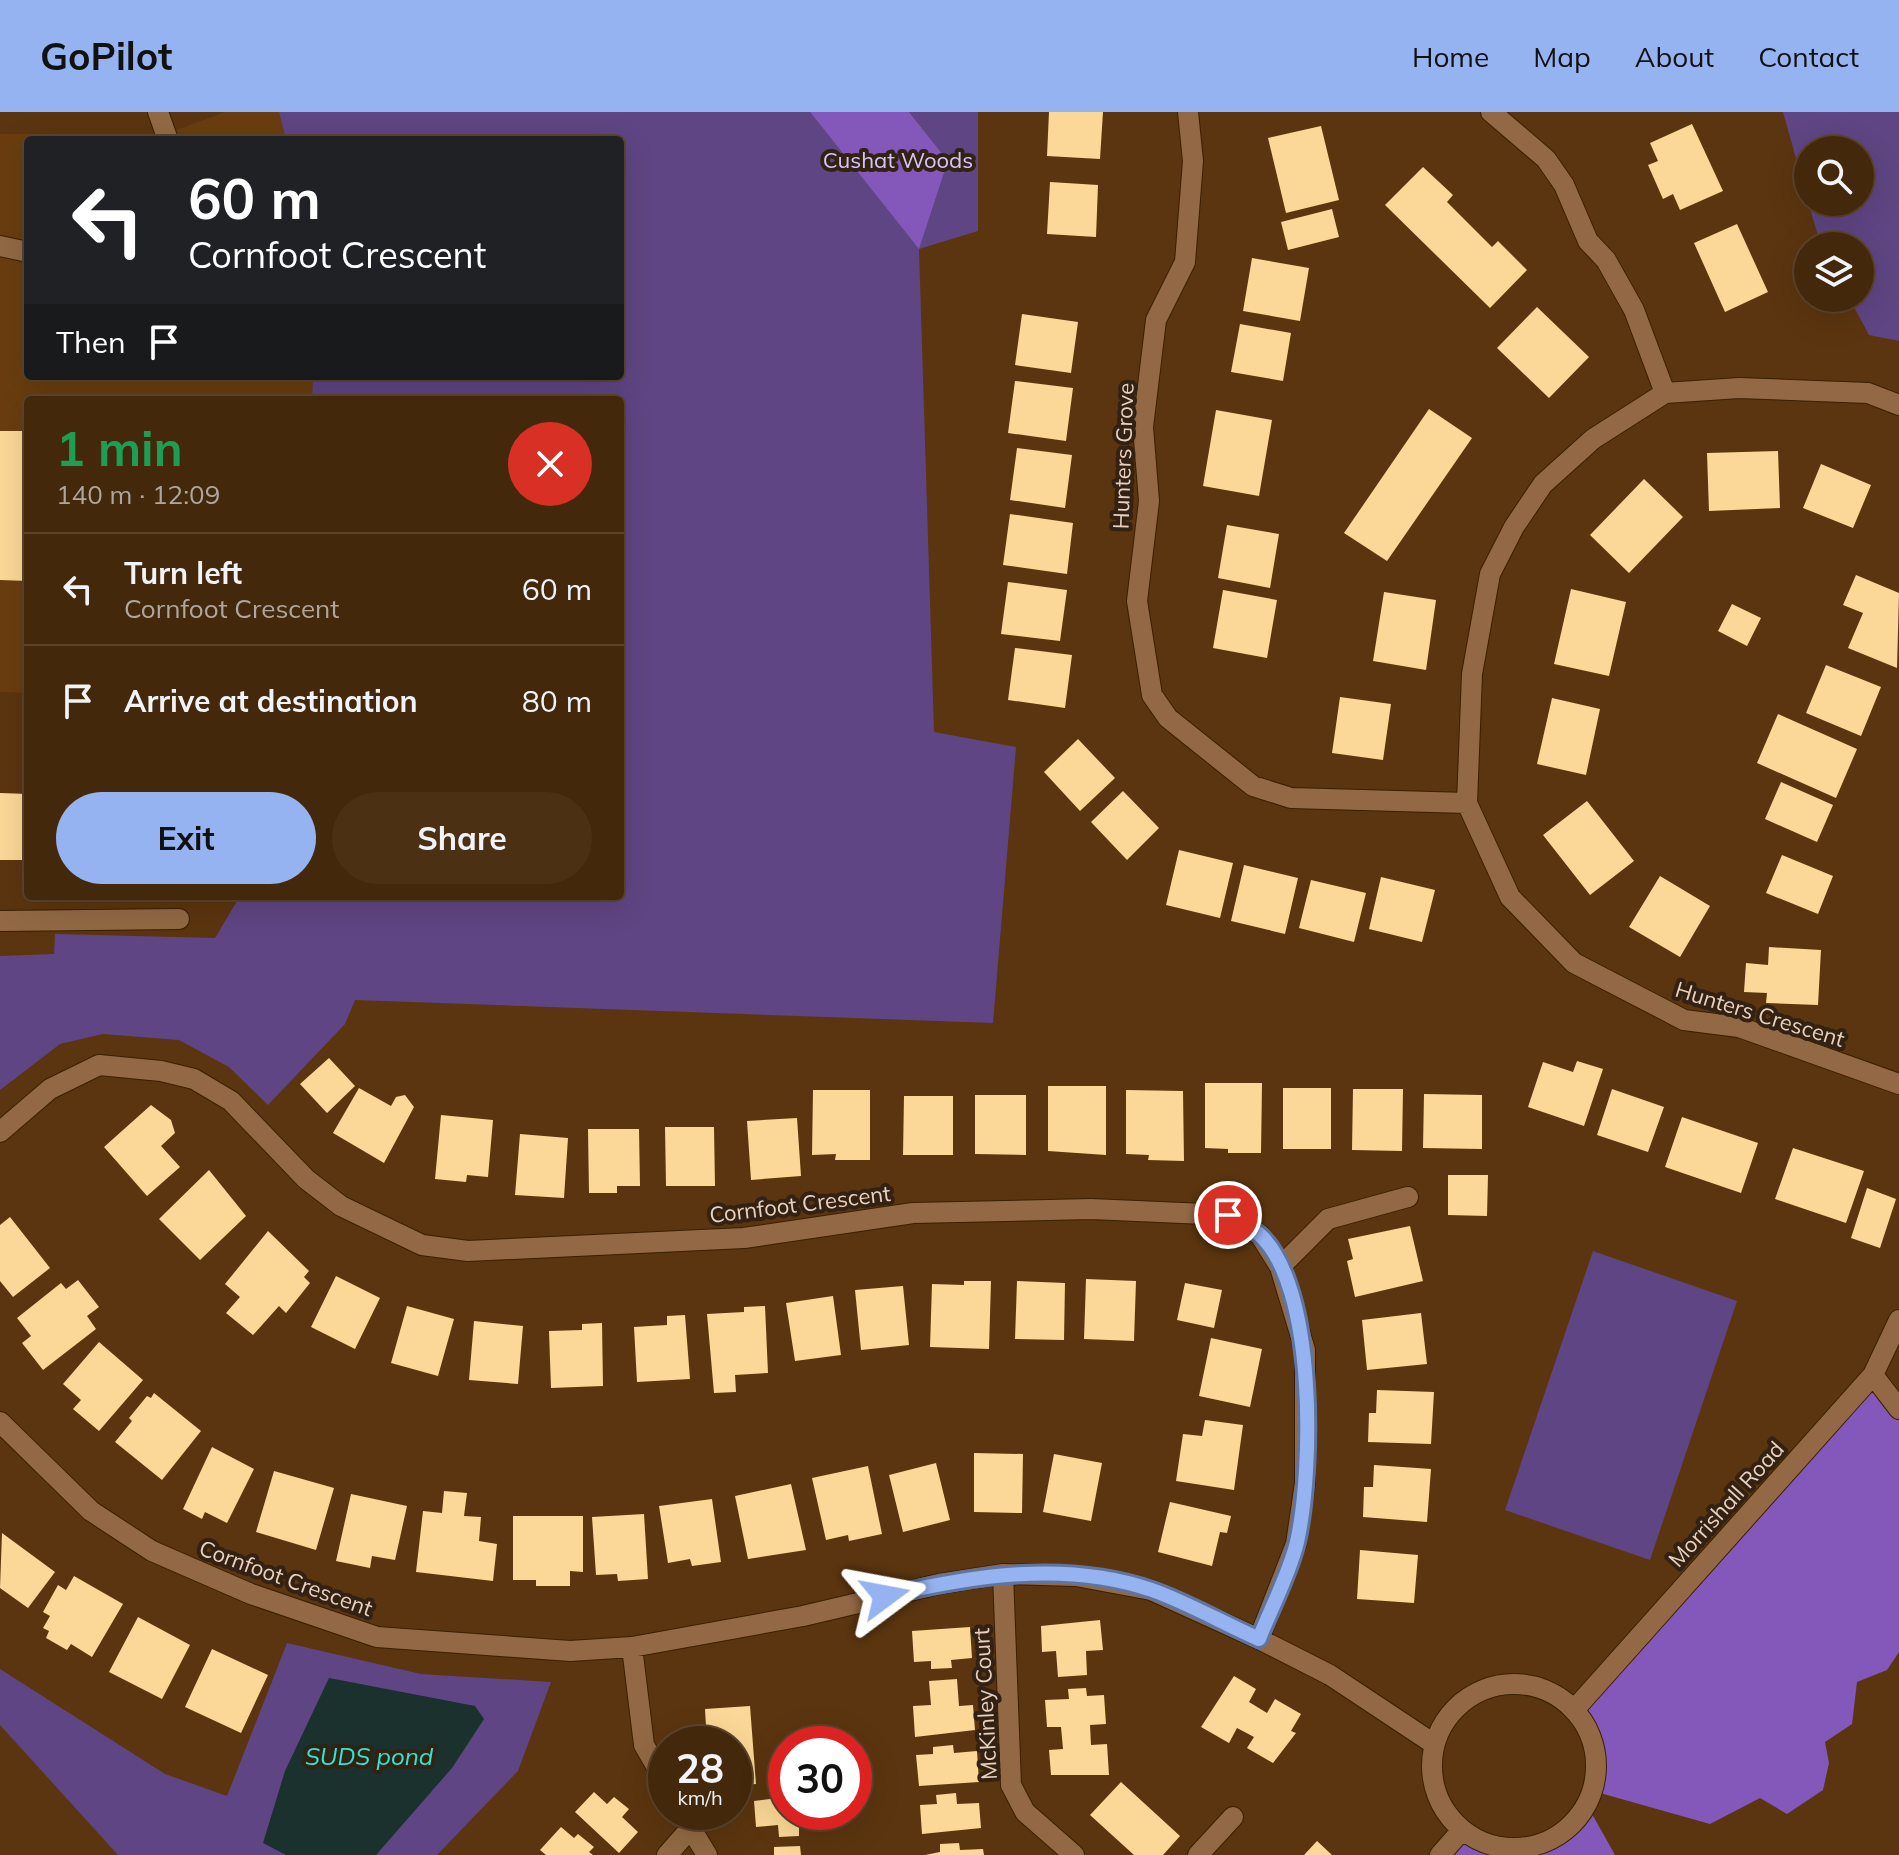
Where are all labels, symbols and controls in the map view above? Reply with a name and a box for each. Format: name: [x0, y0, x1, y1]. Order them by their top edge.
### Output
text: GoPilot: [40, 32, 172, 80]
text: Home: [1412, 39, 1489, 74]
text: Map: [1533, 39, 1591, 74]
text: About: [1635, 39, 1714, 74]
text: Contact: [1758, 39, 1859, 74]
map controls: [1794, 136, 1874, 312]
button: search: [1794, 136, 1874, 216]
park label: Cushat Woods: [823, 146, 973, 174]
text: 60 m: [188, 163, 321, 233]
icon: left: [56, 168, 160, 272]
text: Cornfoot Crescent: [188, 232, 486, 277]
button: layers: [1794, 232, 1874, 312]
icon: arrive: [142, 320, 186, 364]
text: Then: [56, 323, 126, 361]
street label: Hunters Grove: [1106, 382, 1140, 530]
text: 1 min: [56, 418, 183, 478]
button: close: [508, 422, 592, 506]
text: 140 m · 12:09: [56, 478, 220, 511]
text: Turn left: [124, 554, 242, 592]
icon: left: [56, 567, 100, 611]
text: 60 m: [522, 570, 592, 608]
text: Cornfoot Crescent: [124, 592, 339, 625]
icon: arrive: [56, 679, 100, 723]
text: Arrive at destination: [124, 682, 418, 720]
text: 80 m: [522, 682, 592, 720]
button: Exit: [56, 792, 316, 884]
button: Share: [332, 792, 592, 884]
street label: Hunters Crescent: [1672, 975, 1848, 1053]
street label: Cornfoot Crescent: [708, 1179, 892, 1229]
pin: [1194, 1181, 1262, 1249]
icon: arrive: [1206, 1193, 1250, 1237]
street label: Morrishall Road: [1662, 1435, 1790, 1573]
street label: Cornfoot Crescent: [196, 1534, 377, 1622]
position arrow: [843, 1554, 927, 1638]
street label: McKinley Court: [967, 1627, 1003, 1781]
speed limit sign: 30: [768, 1726, 872, 1830]
water label: SUDS pond: [305, 1741, 434, 1771]
text: 28: [676, 1743, 724, 1793]
text: km/h: [677, 1785, 723, 1810]

